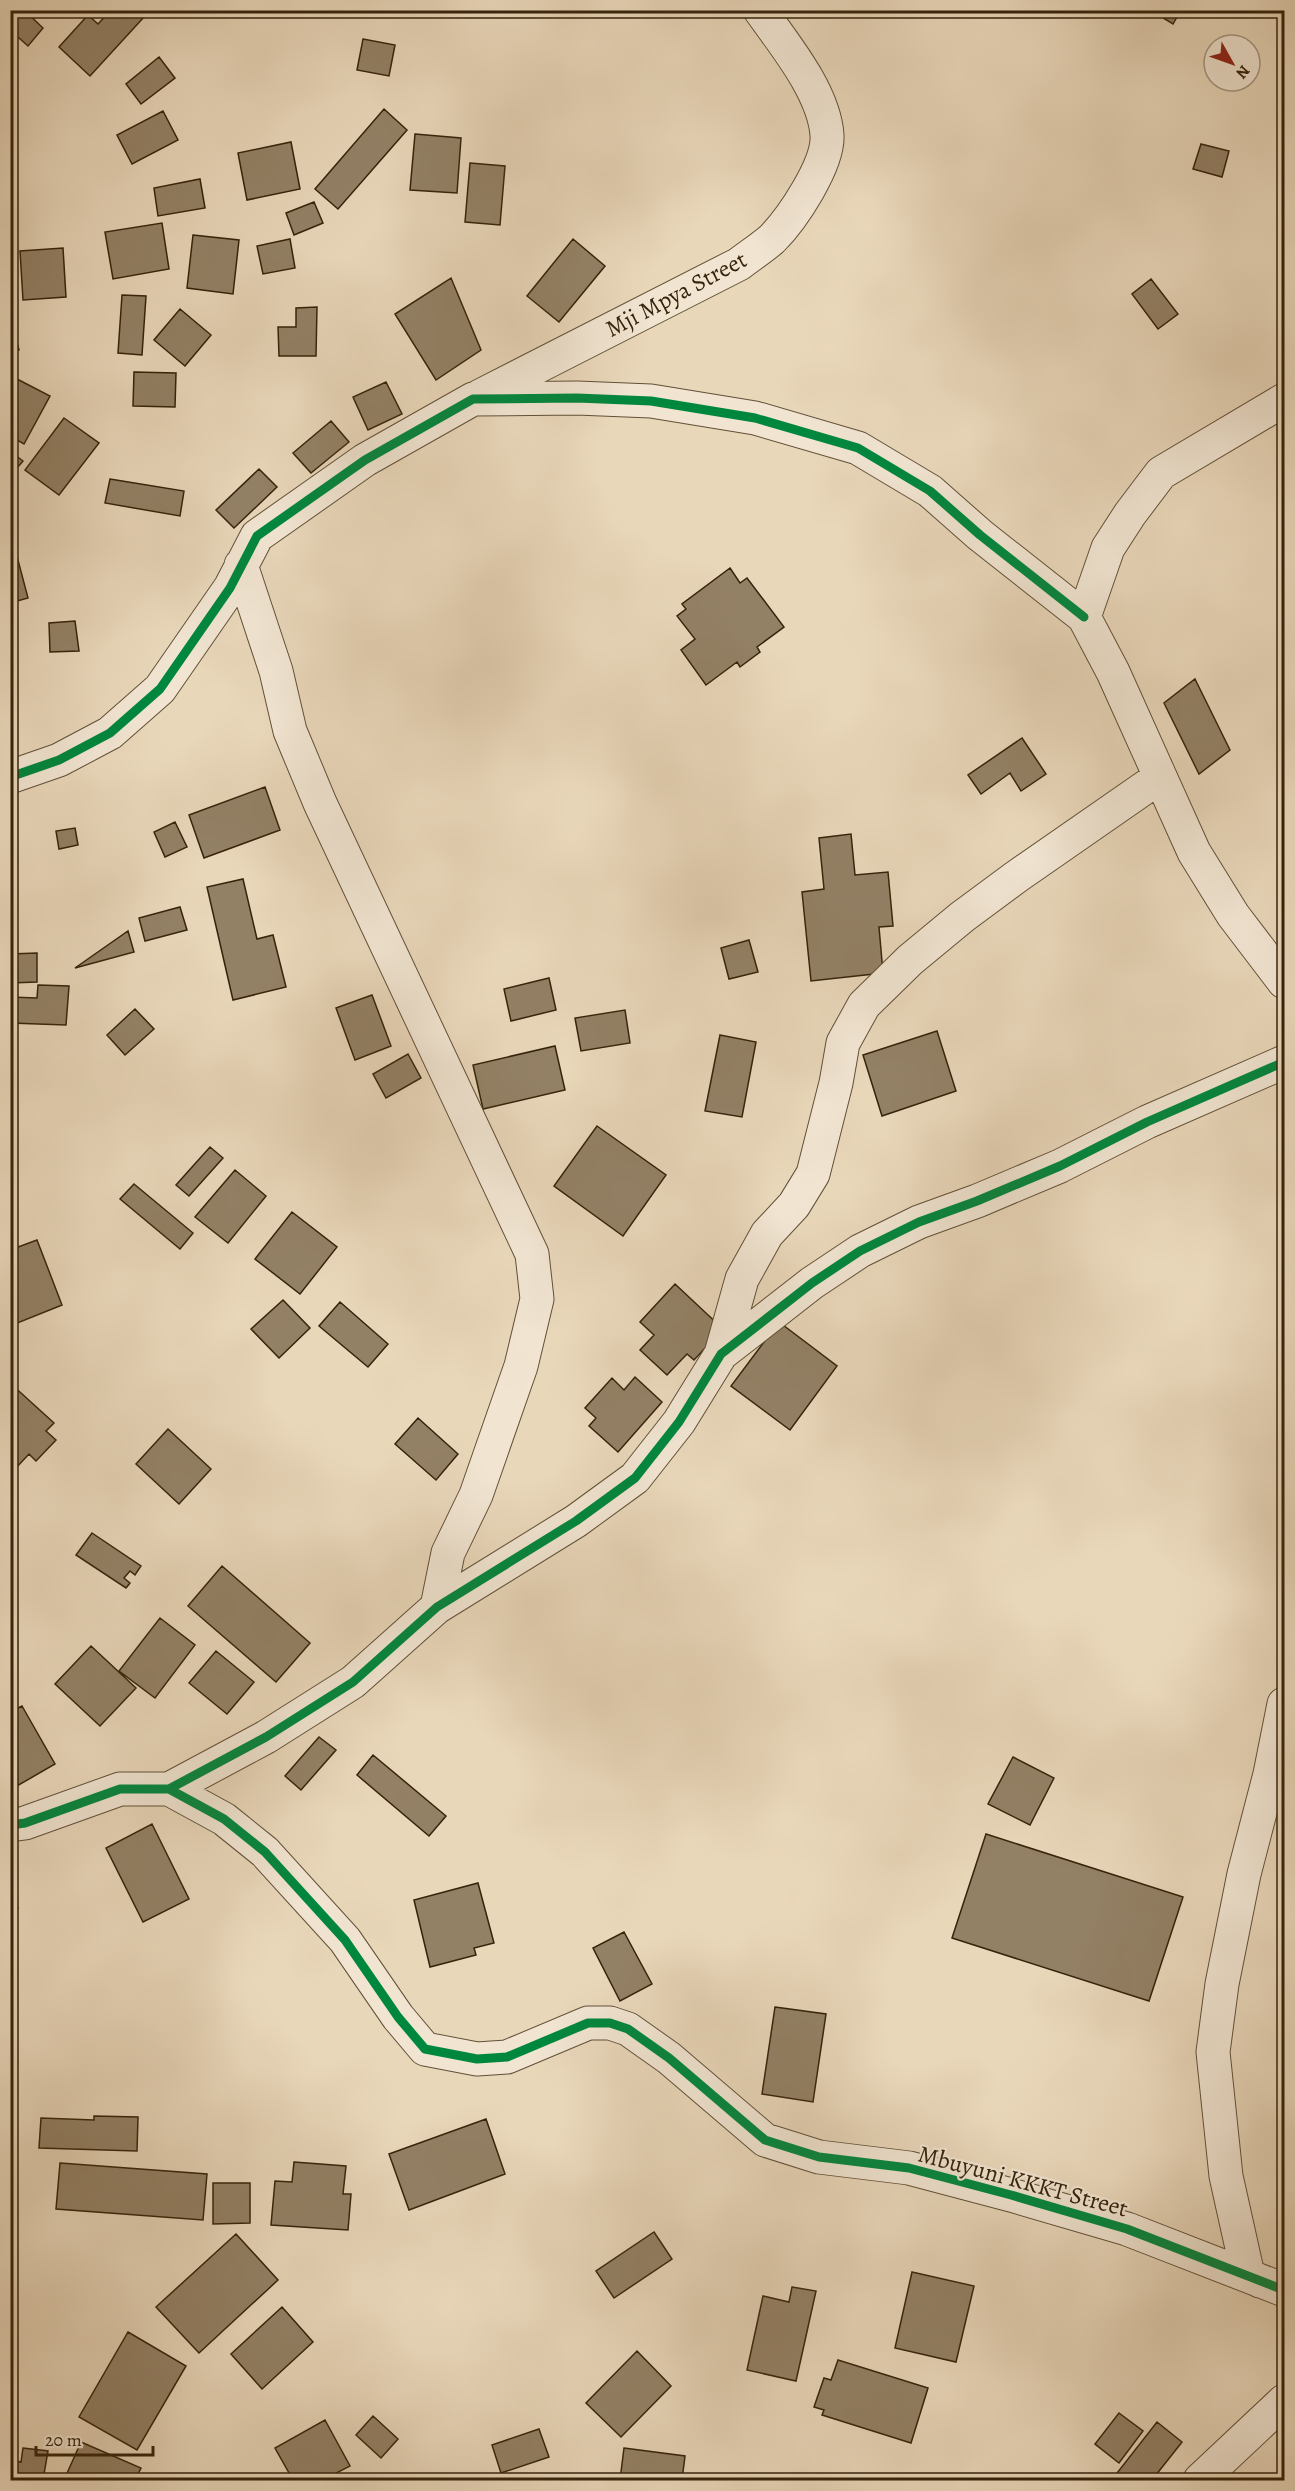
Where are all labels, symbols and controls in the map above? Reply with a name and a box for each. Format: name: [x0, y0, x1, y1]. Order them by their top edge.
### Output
north arrow: [1202, 33, 1262, 93]
text: N: [1230, 60, 1255, 84]
street label: Mji Mpya Street: [600, 243, 752, 345]
street label: Mbuyuni KKKT Street: [915, 2138, 1132, 2224]
scale bar: [36, 2419, 153, 2457]
text: 20 m: [45, 2428, 82, 2452]

